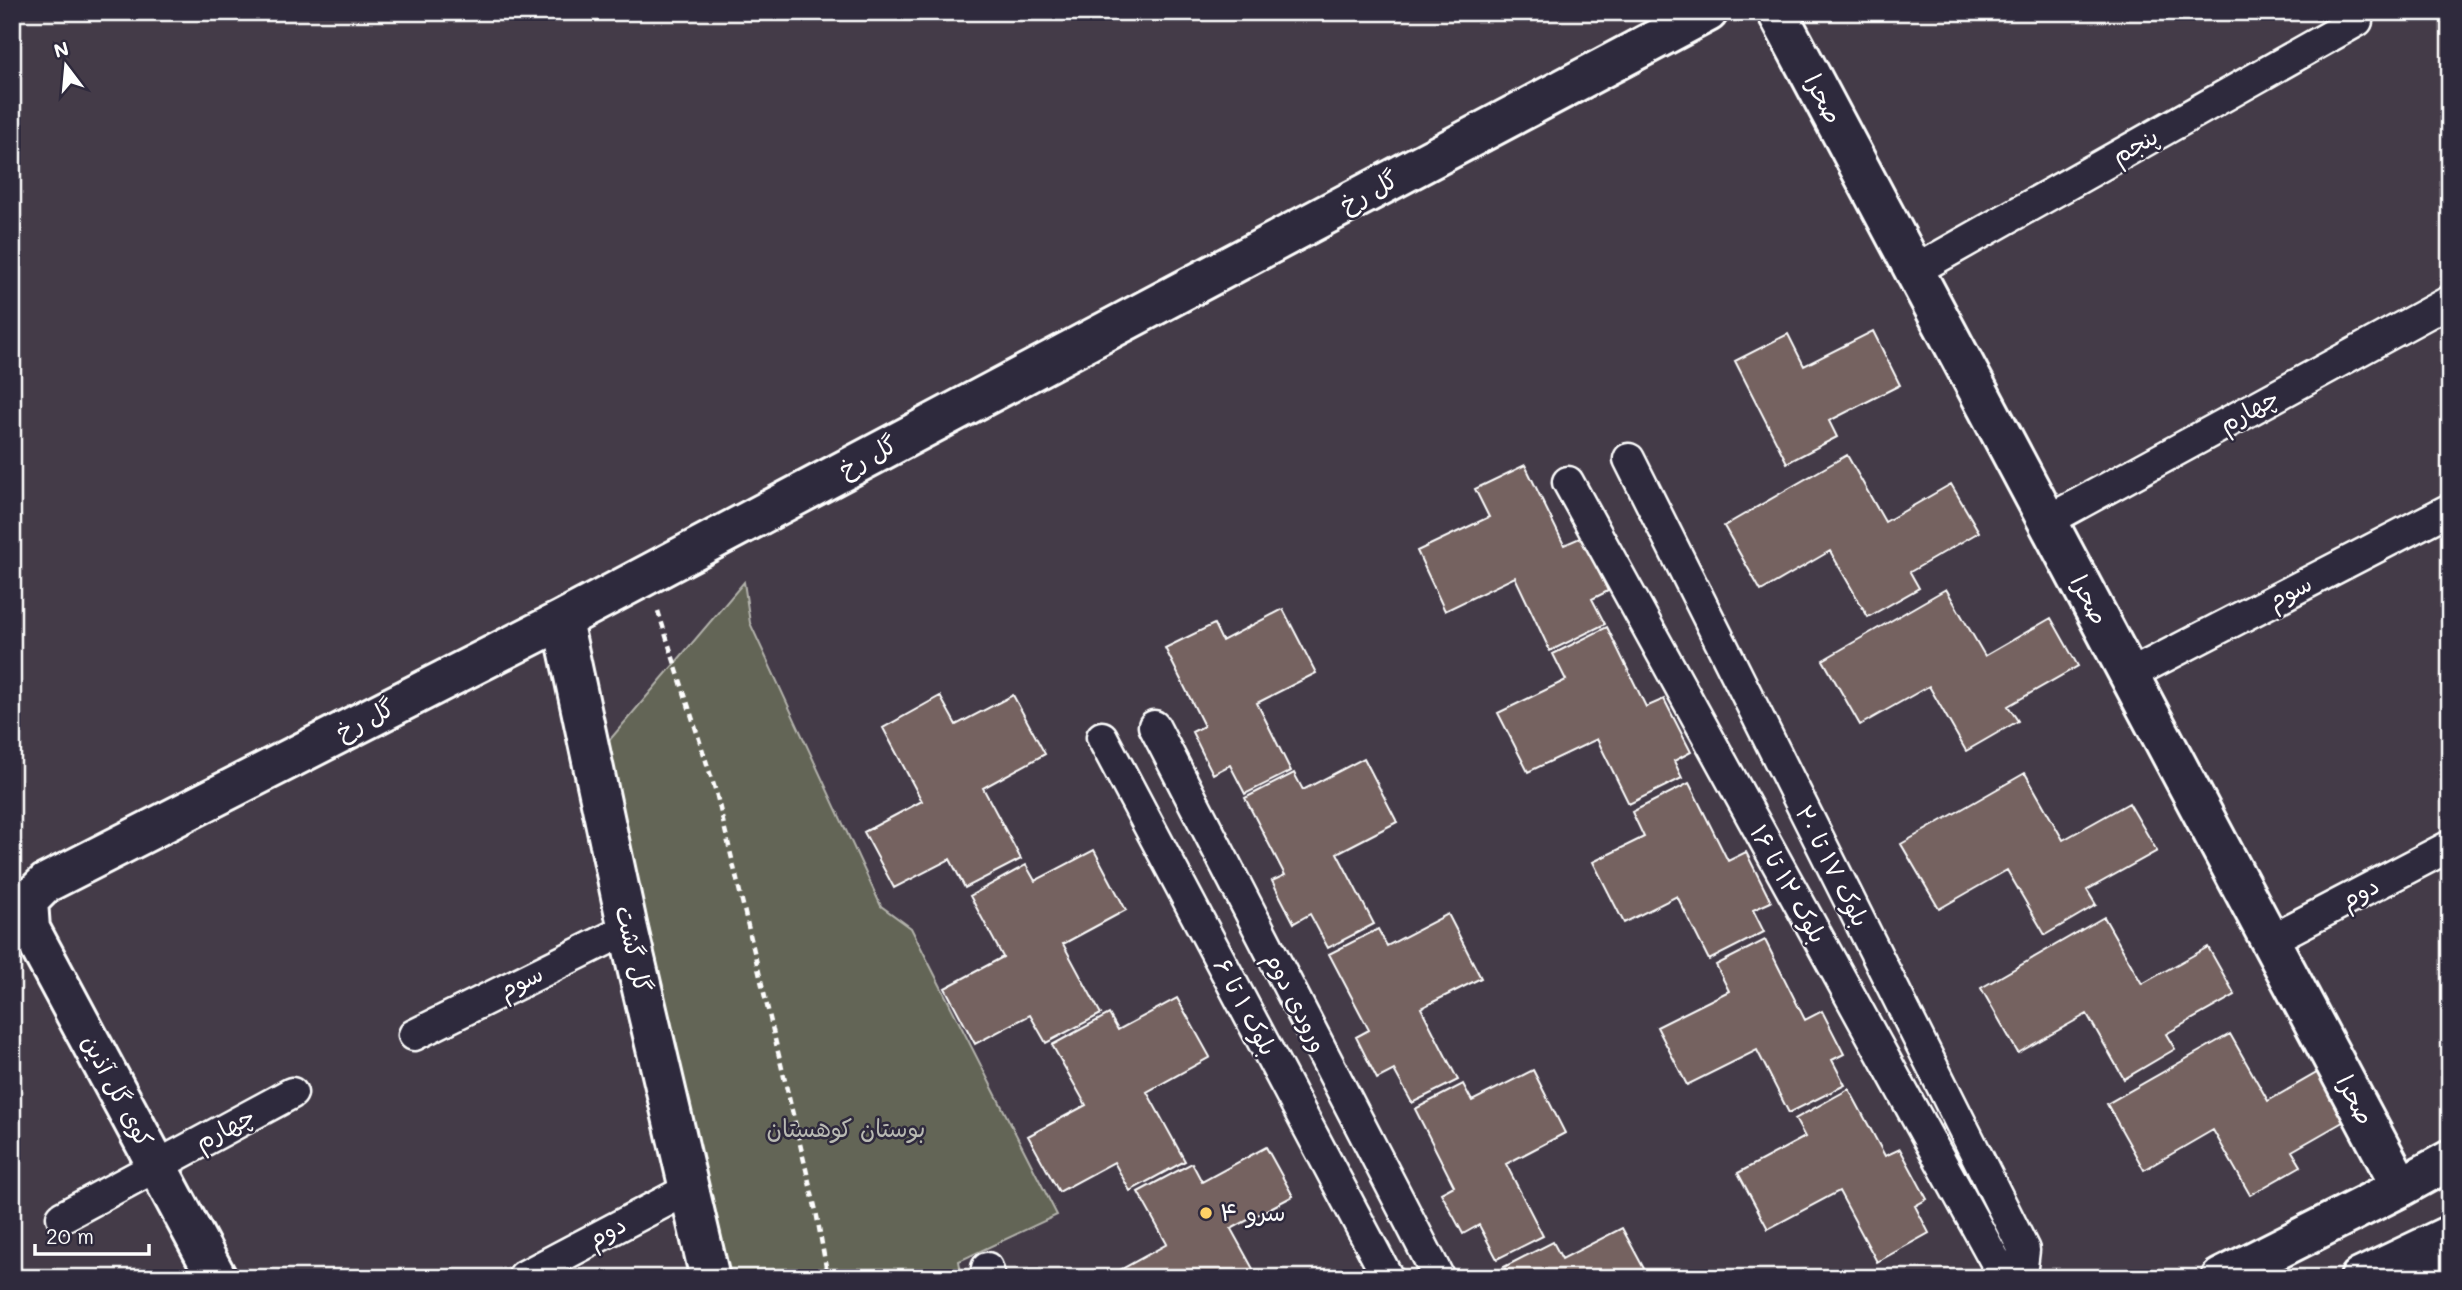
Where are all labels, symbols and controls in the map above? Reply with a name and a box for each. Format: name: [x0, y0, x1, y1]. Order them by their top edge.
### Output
north arrow: [32, 32, 102, 102]
text: N: [51, 35, 72, 63]
street label: صحرا: [1798, 68, 1850, 129]
street label: پنجم: [2106, 119, 2165, 173]
street label: گل رخ: [1334, 163, 1404, 221]
street label: چهارم: [2213, 381, 2285, 442]
street label: گل رخ: [833, 428, 903, 486]
street label: سوم: [2262, 567, 2318, 618]
street label: صحرا: [2064, 569, 2116, 630]
street label: گل رخ: [330, 691, 400, 748]
street label: بلوک ۱۷ تا ۲۰: [1788, 799, 1877, 932]
street label: بلوک ۱۲ تا ۱۶: [1742, 819, 1835, 949]
street label: دوم: [2335, 869, 2386, 919]
street label: گل گشت: [609, 902, 659, 995]
street label: ورودی دوم: [1255, 946, 1336, 1059]
street label: بلوک ۱ تا ۶: [1206, 952, 1285, 1061]
street label: سوم: [493, 957, 549, 1008]
street label: کوی گل آذین: [75, 1029, 161, 1152]
street label: صحرا: [2330, 1069, 2382, 1130]
street label: چهارم: [189, 1099, 261, 1160]
park label: بوستان کوهستان: [766, 1112, 926, 1144]
place label: سرو ۴: [1220, 1196, 1286, 1228]
marker: سرو ۴: [1198, 1205, 1214, 1221]
street label: دوم: [582, 1208, 633, 1258]
scale bar: [35, 1213, 149, 1257]
text: 20 m: [46, 1222, 94, 1249]

